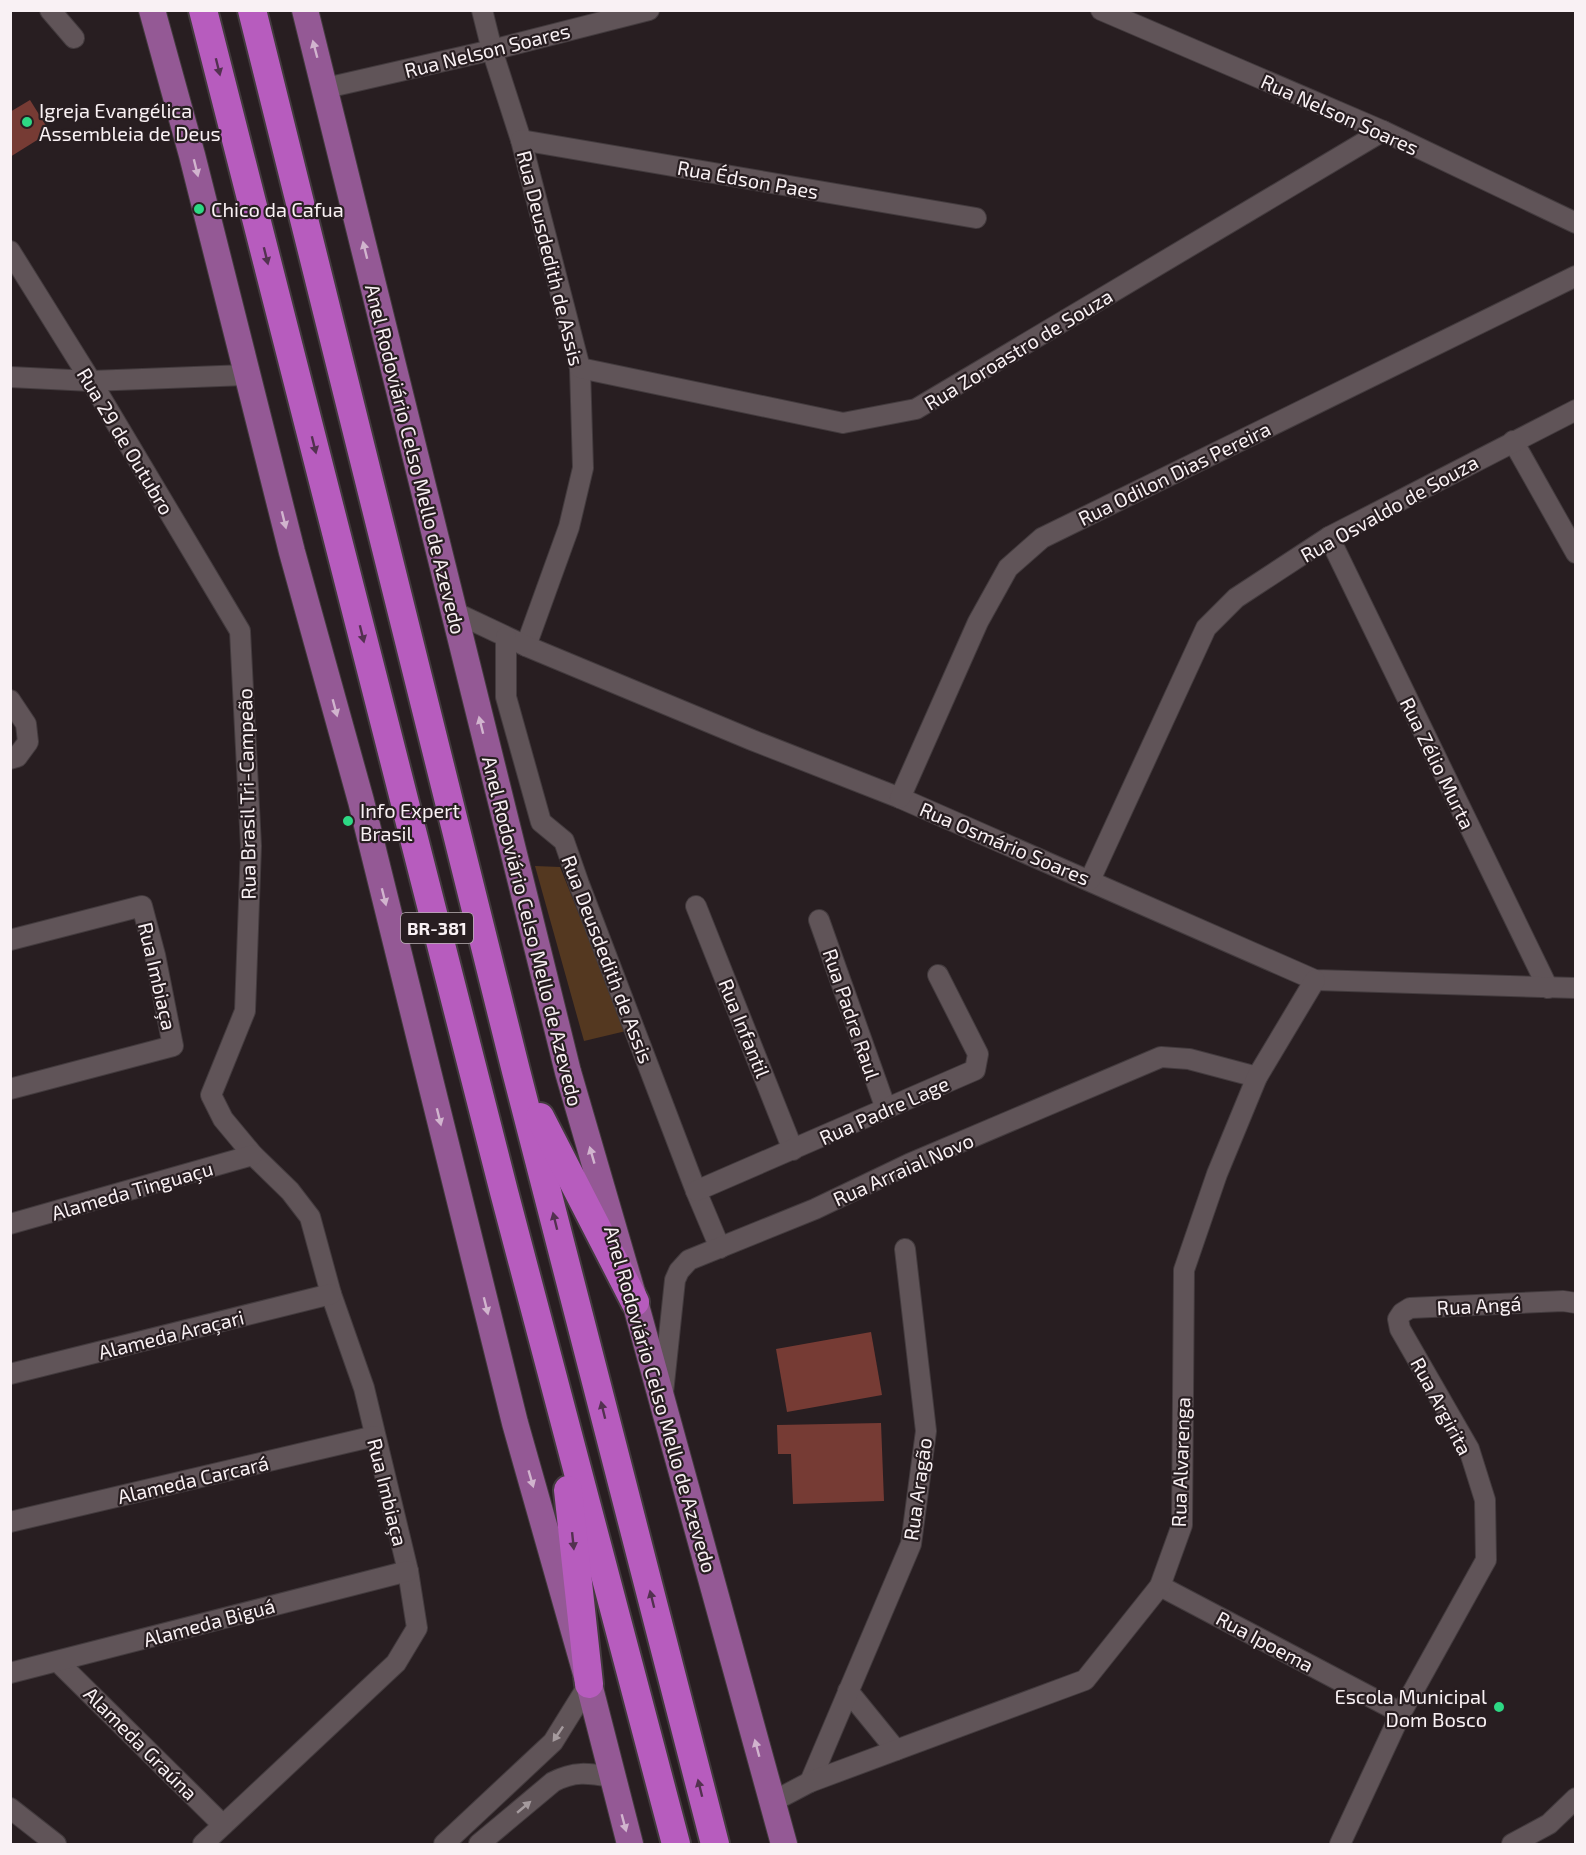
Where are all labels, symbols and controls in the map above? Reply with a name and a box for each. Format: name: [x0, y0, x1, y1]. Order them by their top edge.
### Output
street label: Rua Nelson Soares: [402, 18, 572, 82]
one-way arrow: [310, 40, 320, 58]
one-way arrow: [213, 58, 223, 76]
street label: Rua Nelson Soares: [1258, 69, 1422, 159]
place label: Igreja Evangélica Assembleia de Deus: [39, 98, 221, 145]
marker: Igreja Evangélica Assembleia de Deus: [20, 115, 34, 129]
street label: Rua Deusdedith de Assis: [513, 148, 589, 368]
street label: Rua Édson Paes: [675, 155, 821, 203]
one-way arrow: [191, 159, 201, 177]
place label: Chico da Cafua: [211, 197, 344, 221]
marker: Chico da Cafua: [192, 202, 206, 216]
one-way arrow: [359, 240, 369, 259]
one-way arrow: [261, 247, 271, 265]
street label: Anel Rodoviário Celso Mello de Azevedo: [361, 281, 471, 637]
street label: Rua Zoroastro de Souza: [920, 283, 1116, 415]
street label: Rua 29 de Outubro: [73, 363, 179, 519]
street label: Rua Odilon Dias Pereira: [1074, 416, 1274, 530]
one-way arrow: [309, 436, 319, 454]
street label: Rua Osvaldo de Souza: [1296, 449, 1482, 567]
one-way arrow: [279, 511, 289, 529]
one-way arrow: [357, 625, 367, 643]
street label: Rua Brasil Tri-Campeão: [232, 688, 260, 900]
street label: Rua Zélio Murta: [1396, 693, 1480, 833]
one-way arrow: [331, 699, 340, 717]
one-way arrow: [475, 715, 485, 734]
street label: Anel Rodoviário Celso Mello de Azevedo: [478, 753, 588, 1109]
street label: Rua Osmário Soares: [916, 796, 1094, 890]
place label: Info Expert Brasil: [360, 798, 460, 845]
marker: Info Expert Brasil: [341, 814, 355, 828]
street label: Rua Deusdedith de Assis: [557, 851, 659, 1067]
one-way arrow: [380, 888, 390, 906]
road number: BR-381: [401, 913, 473, 943]
street label: Rua Imbiaça: [133, 920, 182, 1033]
street label: Rua Padre Raul: [818, 945, 886, 1083]
street label: Rua Infantil: [714, 975, 776, 1081]
street label: Rua Padre Lage: [815, 1071, 953, 1149]
one-way arrow: [435, 1108, 445, 1126]
street label: Rua Arraial Novo: [829, 1127, 977, 1211]
one-way arrow: [587, 1146, 596, 1164]
street label: Alameda Tinguaçu: [48, 1155, 216, 1226]
one-way arrow: [550, 1212, 559, 1230]
street label: Anel Rodoviário Celso Mello de Azevedo: [600, 1223, 722, 1575]
street label: Rua Angá: [1436, 1291, 1522, 1319]
one-way arrow: [482, 1297, 492, 1315]
street label: Alameda Araçari: [96, 1304, 247, 1365]
street label: Rua Argirita: [1406, 1353, 1478, 1459]
street label: Rua Alvarenga: [1166, 1396, 1194, 1528]
one-way arrow: [598, 1401, 608, 1419]
street label: Rua Imbiaça: [362, 1436, 413, 1549]
street label: Rua Aragão: [898, 1436, 936, 1542]
street label: Alameda Carcará: [115, 1450, 271, 1508]
one-way arrow: [527, 1471, 536, 1489]
one-way arrow: [569, 1531, 578, 1550]
one-way arrow: [647, 1590, 656, 1608]
street label: Alameda Biguá: [140, 1593, 278, 1651]
street label: Rua Ipoema: [1212, 1605, 1318, 1677]
street label: Alameda Graúna: [79, 1681, 203, 1805]
place label: Escola Municipal Dom Bosco: [1335, 1684, 1487, 1731]
marker: Escola Municipal Dom Bosco: [1492, 1700, 1506, 1714]
one-way arrow: [552, 1726, 564, 1742]
one-way arrow: [752, 1739, 761, 1757]
one-way arrow: [695, 1779, 705, 1797]
one-way arrow: [516, 1800, 532, 1813]
one-way arrow: [619, 1813, 629, 1832]

